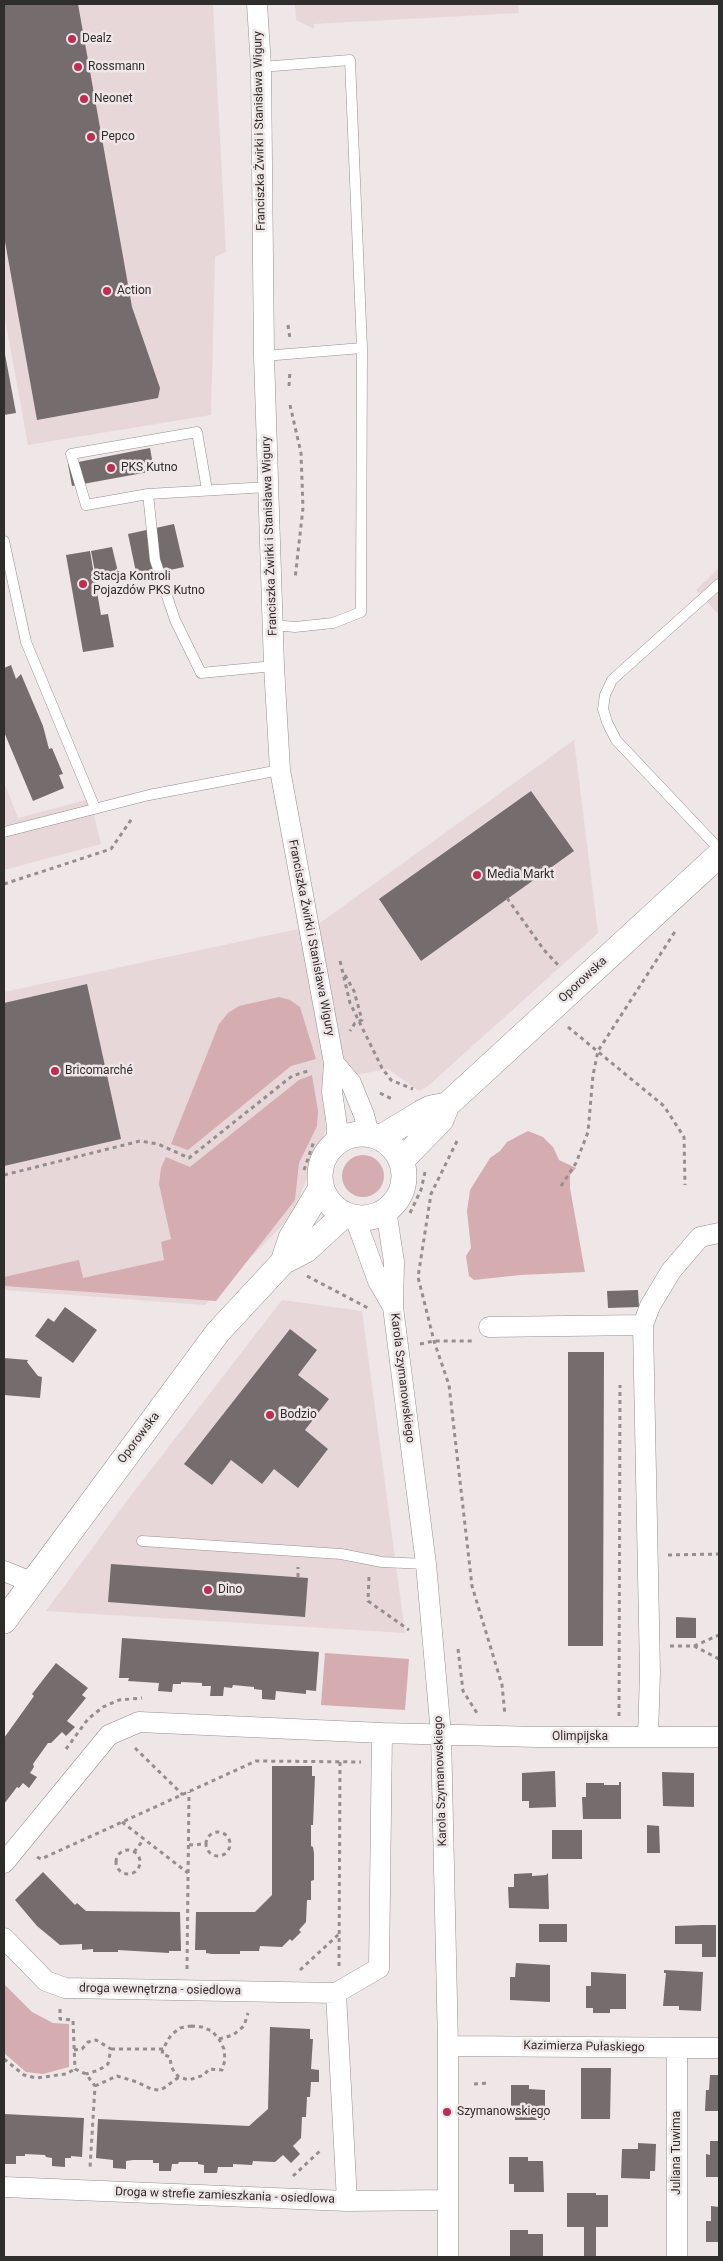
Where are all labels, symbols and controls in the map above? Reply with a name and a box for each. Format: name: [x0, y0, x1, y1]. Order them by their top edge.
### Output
street label: Franciszka Żwirki i Stanisława Wigury: [251, 31, 269, 231]
place label: Dealz: [82, 32, 112, 46]
marker: Dealz: [66, 33, 78, 45]
place label: Rossmann: [88, 60, 145, 74]
marker: Rossmann: [72, 61, 84, 73]
place label: Neonet: [94, 92, 133, 106]
marker: Neonet: [78, 93, 90, 105]
place label: Pepco: [101, 130, 135, 144]
marker: Pepco: [85, 131, 97, 143]
place label: Action: [117, 284, 151, 298]
marker: Action: [101, 285, 113, 297]
street label: Franciszka Żwirki i Stanisława Wigury: [259, 436, 281, 636]
place label: PKS Kutno: [121, 461, 178, 475]
marker: PKS Kutno: [105, 462, 117, 474]
place label: Stacja Kontroli Pojazdów PKS Kutno: [93, 570, 205, 598]
marker: Stacja Kontroli Pojazdów PKS Kutno: [77, 578, 89, 590]
street label: Franciszka Żwirki i Stanisława Wigury: [285, 839, 337, 1037]
place label: Media Markt: [487, 868, 554, 882]
marker: Media Markt: [471, 869, 483, 881]
street label: Oporowska: [556, 954, 610, 1006]
place label: Bricomarché: [65, 1064, 133, 1078]
marker: Bricomarché: [49, 1065, 61, 1077]
street label: Karola Szymanowskiego: [387, 1312, 417, 1444]
place label: Bodzio: [280, 1408, 317, 1422]
marker: Bodzio: [264, 1409, 276, 1421]
street label: Oporowska: [115, 1410, 163, 1466]
place label: Dino: [218, 1583, 242, 1597]
marker: Dino: [202, 1584, 214, 1596]
street label: Karola Szymanowskiego: [432, 1715, 450, 1847]
street label: Olimpijska: [552, 1730, 608, 1744]
street label: droga wewnętrzna - osiedlowa: [79, 1981, 241, 1999]
street label: Kazimierza Pułaskiego: [523, 2039, 645, 2055]
place label: Szymanowskiego: [457, 2105, 550, 2119]
marker: Szymanowskiego: [441, 2106, 453, 2118]
street label: Juliana Tuwima: [670, 2111, 684, 2195]
street label: Droga w strefie zamieszkania - osiedlowa: [115, 2185, 335, 2207]

